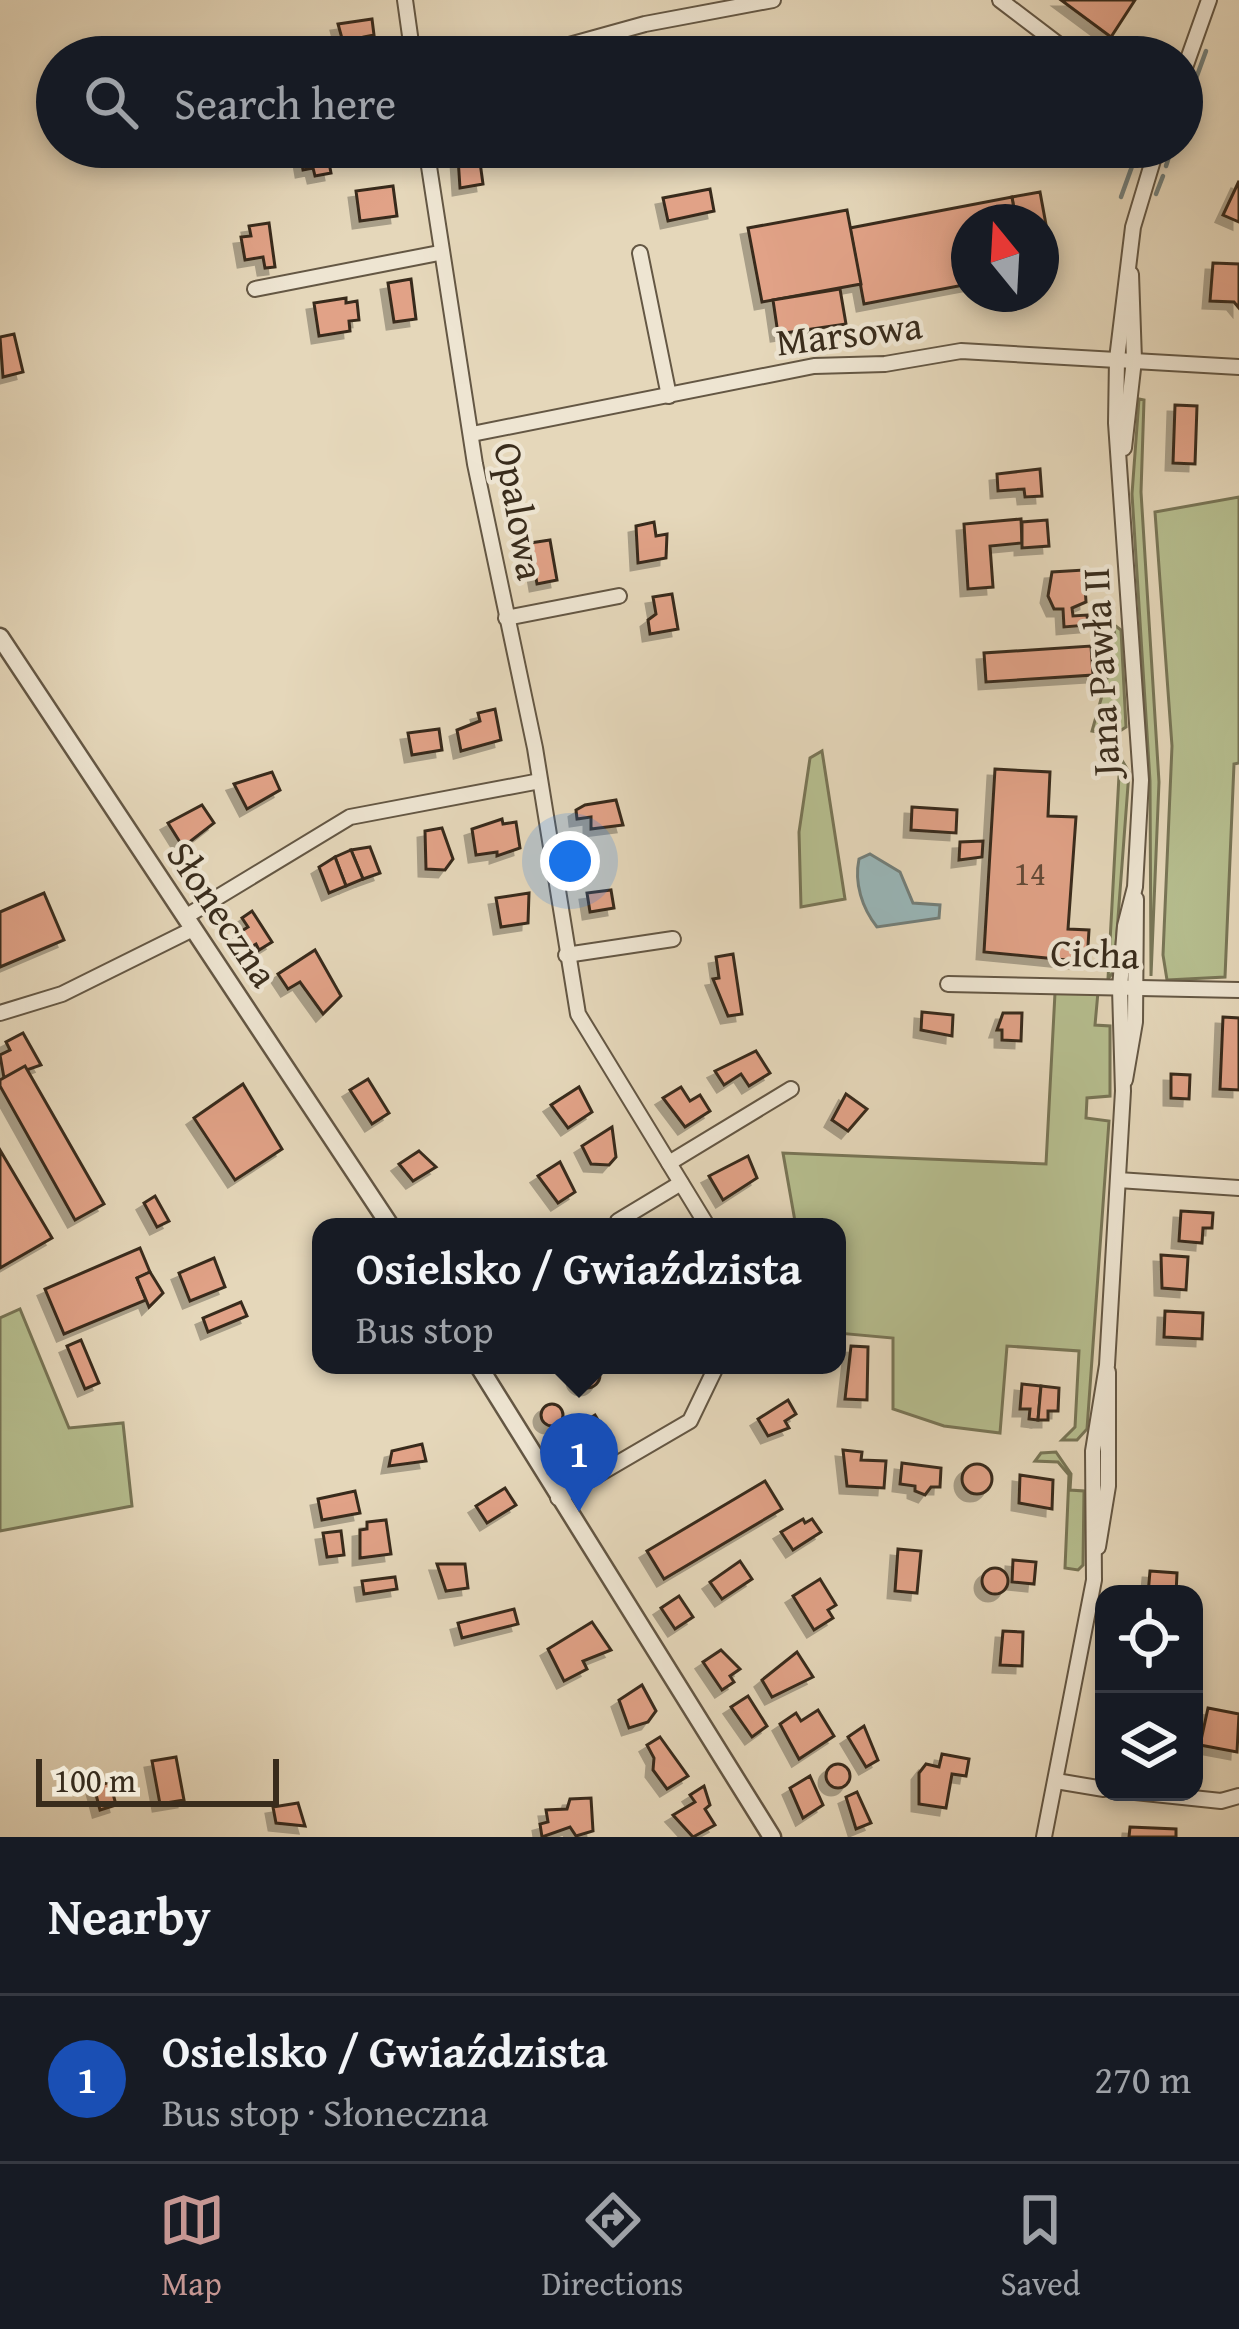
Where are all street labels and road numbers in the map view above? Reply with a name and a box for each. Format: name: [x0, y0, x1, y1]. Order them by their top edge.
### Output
street label: Marsowa: [773, 295, 926, 370]
street label: Opalowa: [480, 438, 561, 585]
street label: Jana Pawła II: [1066, 566, 1134, 783]
street label: Słoneczna: [154, 829, 294, 999]
street label: Cicha: [1049, 922, 1141, 983]

